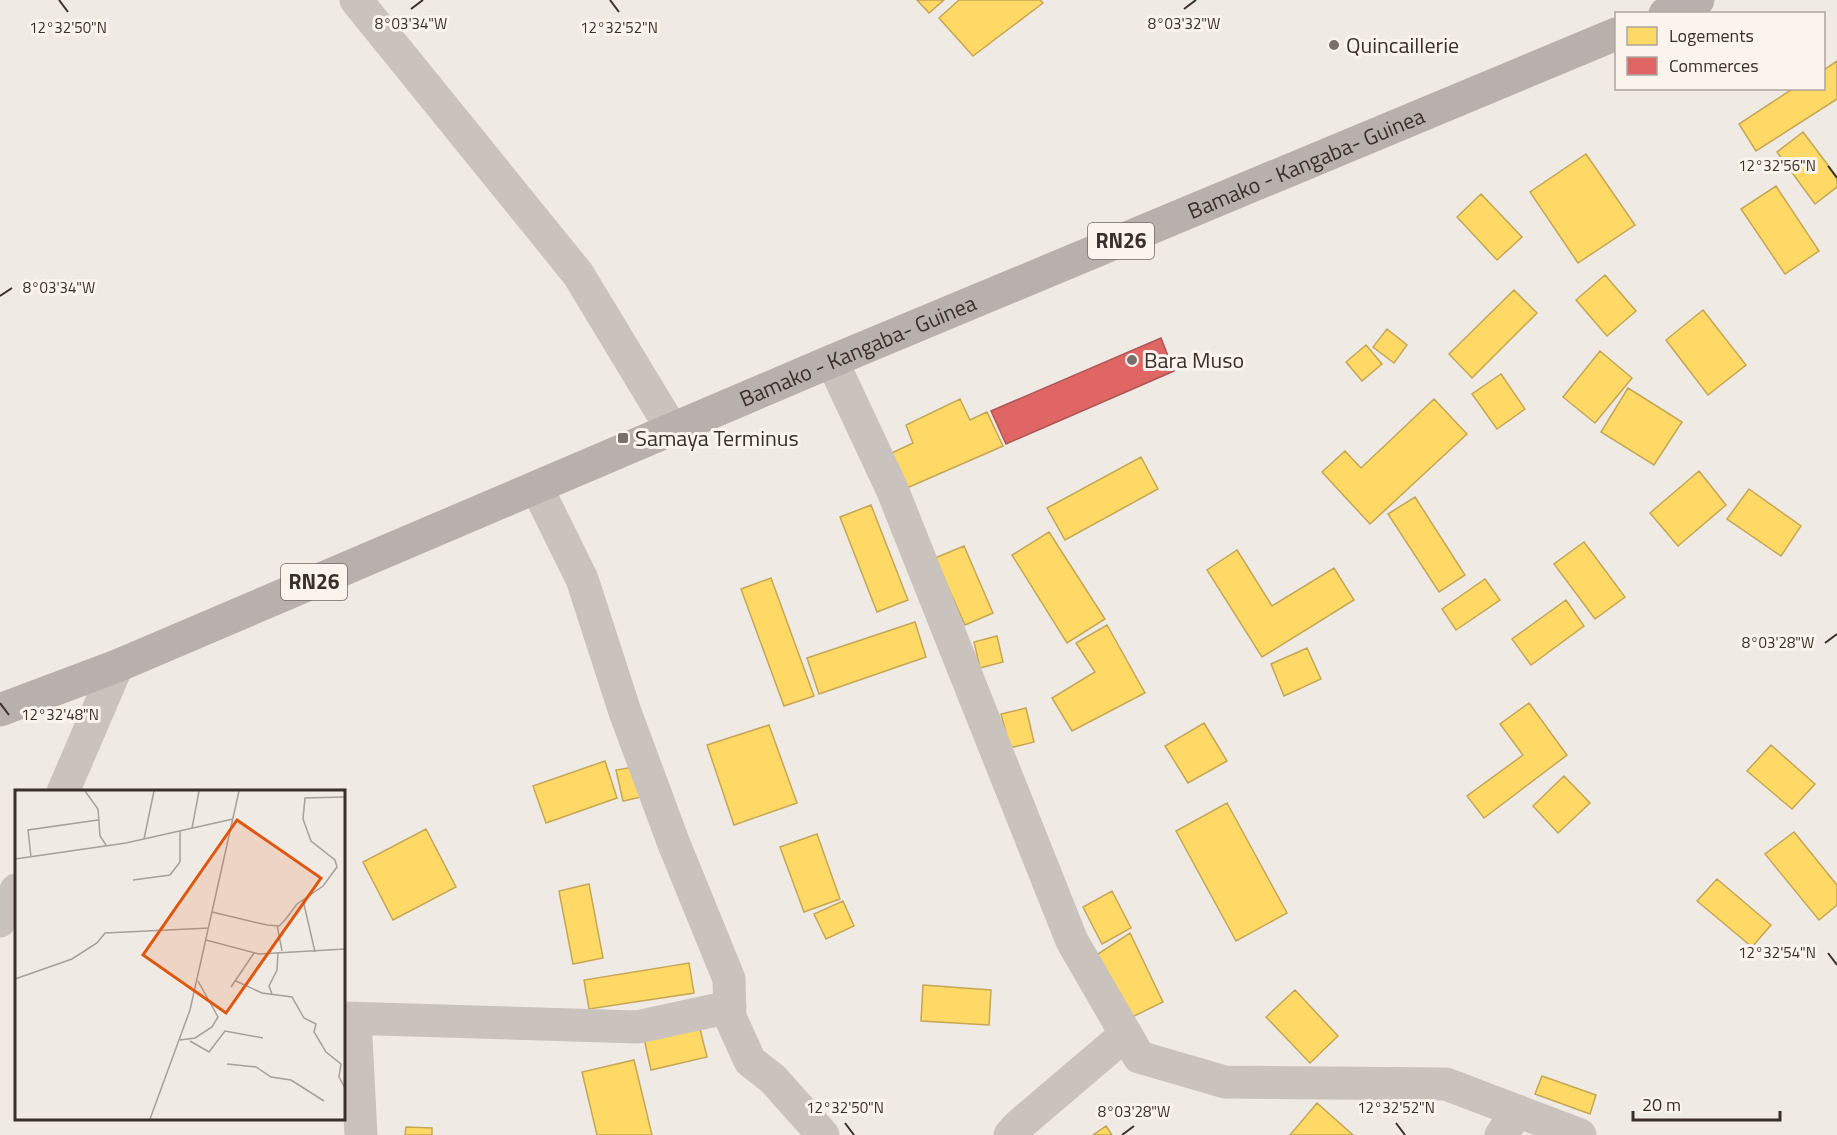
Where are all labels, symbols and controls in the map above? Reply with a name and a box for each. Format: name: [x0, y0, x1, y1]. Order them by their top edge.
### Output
text: 8°03'34"W: [375, 12, 447, 35]
text: 8°03'32"W: [1148, 12, 1220, 35]
legend: [1615, 12, 1825, 90]
text: 12°32'50"N: [29, 16, 107, 39]
text: 12°32'52"N: [580, 16, 658, 39]
text: Logements: [1669, 22, 1754, 49]
place label: Quincaillerie: [1346, 28, 1459, 62]
marker: Quincaillerie: [1327, 38, 1341, 52]
text: Commerces: [1669, 52, 1759, 79]
street label: Bamako - Kangaba- Guinea: [1182, 99, 1430, 228]
text: 12°32'56"N: [1738, 154, 1816, 177]
road number: RN26: [1088, 223, 1154, 259]
text: 8°03'34"W: [23, 276, 95, 299]
street label: Bamako - Kangaba- Guinea: [734, 286, 981, 416]
place label: Bara Muso: [1144, 343, 1244, 377]
marker: Bara Muso: [1125, 353, 1139, 367]
place label: Samaya Terminus: [635, 421, 799, 455]
marker: Samaya Terminus: [616, 431, 630, 445]
road number: RN26: [281, 564, 347, 600]
text: 8°03'28"W: [1742, 631, 1814, 654]
text: 12°32'48"N: [21, 703, 99, 726]
inset map: [15, 790, 345, 1120]
text: 12°32'54"N: [1738, 941, 1816, 964]
scale bar: [1633, 1084, 1780, 1122]
text: 20 m: [1642, 1091, 1681, 1118]
text: 12°32'50"N: [806, 1096, 884, 1119]
text: 12°32'52"N: [1357, 1096, 1435, 1119]
text: 8°03'28"W: [1098, 1100, 1170, 1123]

